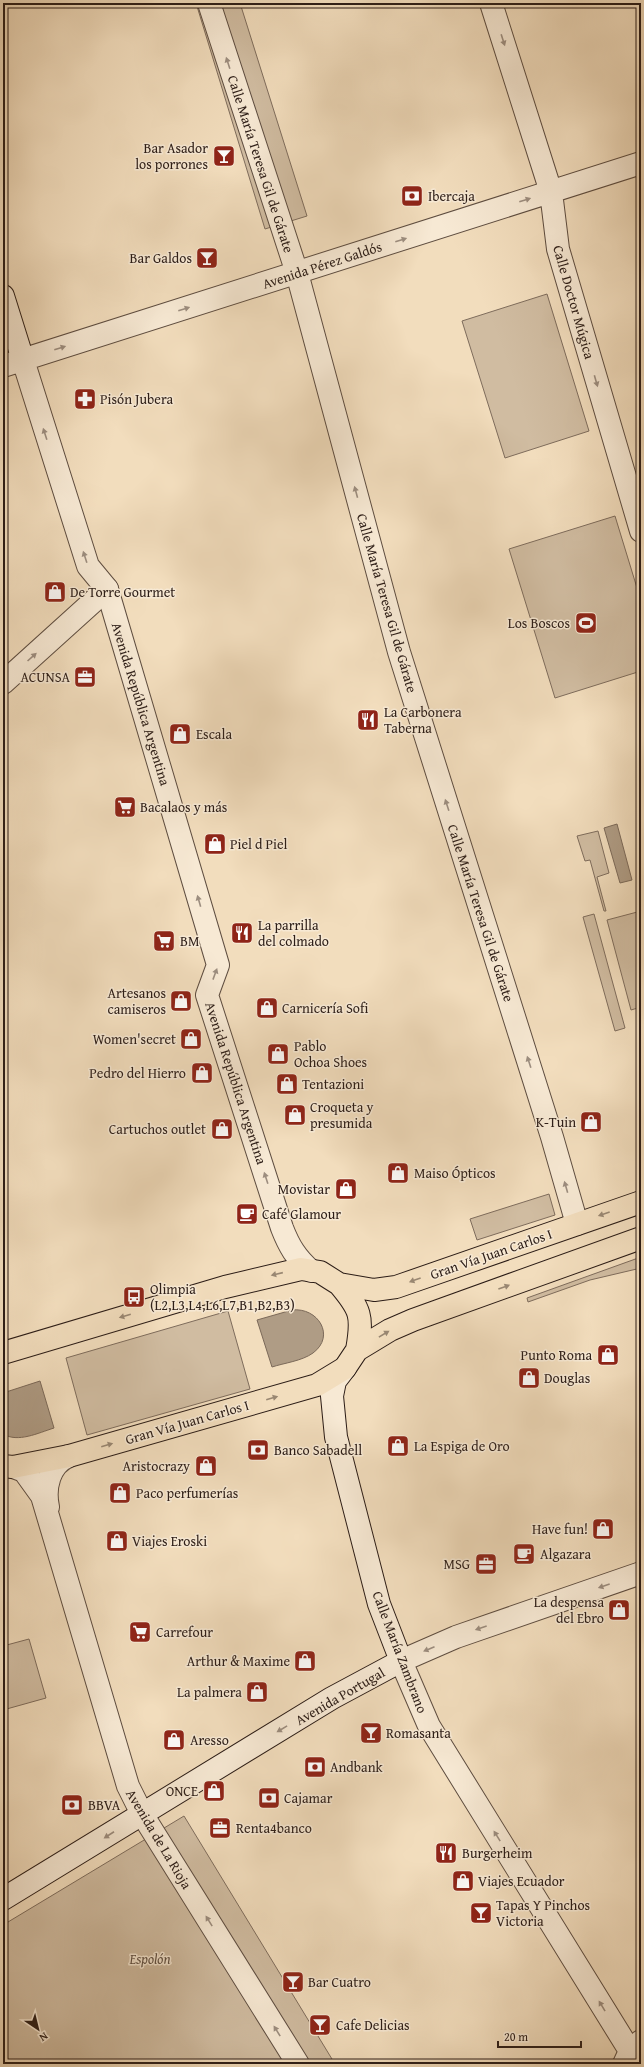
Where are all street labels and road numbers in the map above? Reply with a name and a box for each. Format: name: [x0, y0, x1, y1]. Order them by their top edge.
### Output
street label: Calle María Teresa Gil de Gárate: [223, 73, 299, 256]
street label: Avenida Pérez Galdós: [260, 236, 384, 294]
street label: Calle Doctor Múgica: [548, 243, 600, 362]
street label: Calle María Teresa Gil de Gárate: [352, 511, 422, 695]
street label: Avenida República Argentina: [107, 620, 175, 788]
street label: Calle María Teresa Gil de Gárate: [443, 822, 519, 1005]
street label: Avenida República Argentina: [200, 999, 272, 1167]
street label: Gran Vía Juan Carlos I: [427, 1224, 555, 1284]
street label: Gran Vía Juan Carlos I: [123, 1395, 251, 1449]
street label: Calle María Zambrano: [368, 1588, 432, 1716]
street label: Avenida Portugal: [292, 1662, 389, 1730]
street label: Avenida de La Rioja: [121, 1785, 197, 1893]

